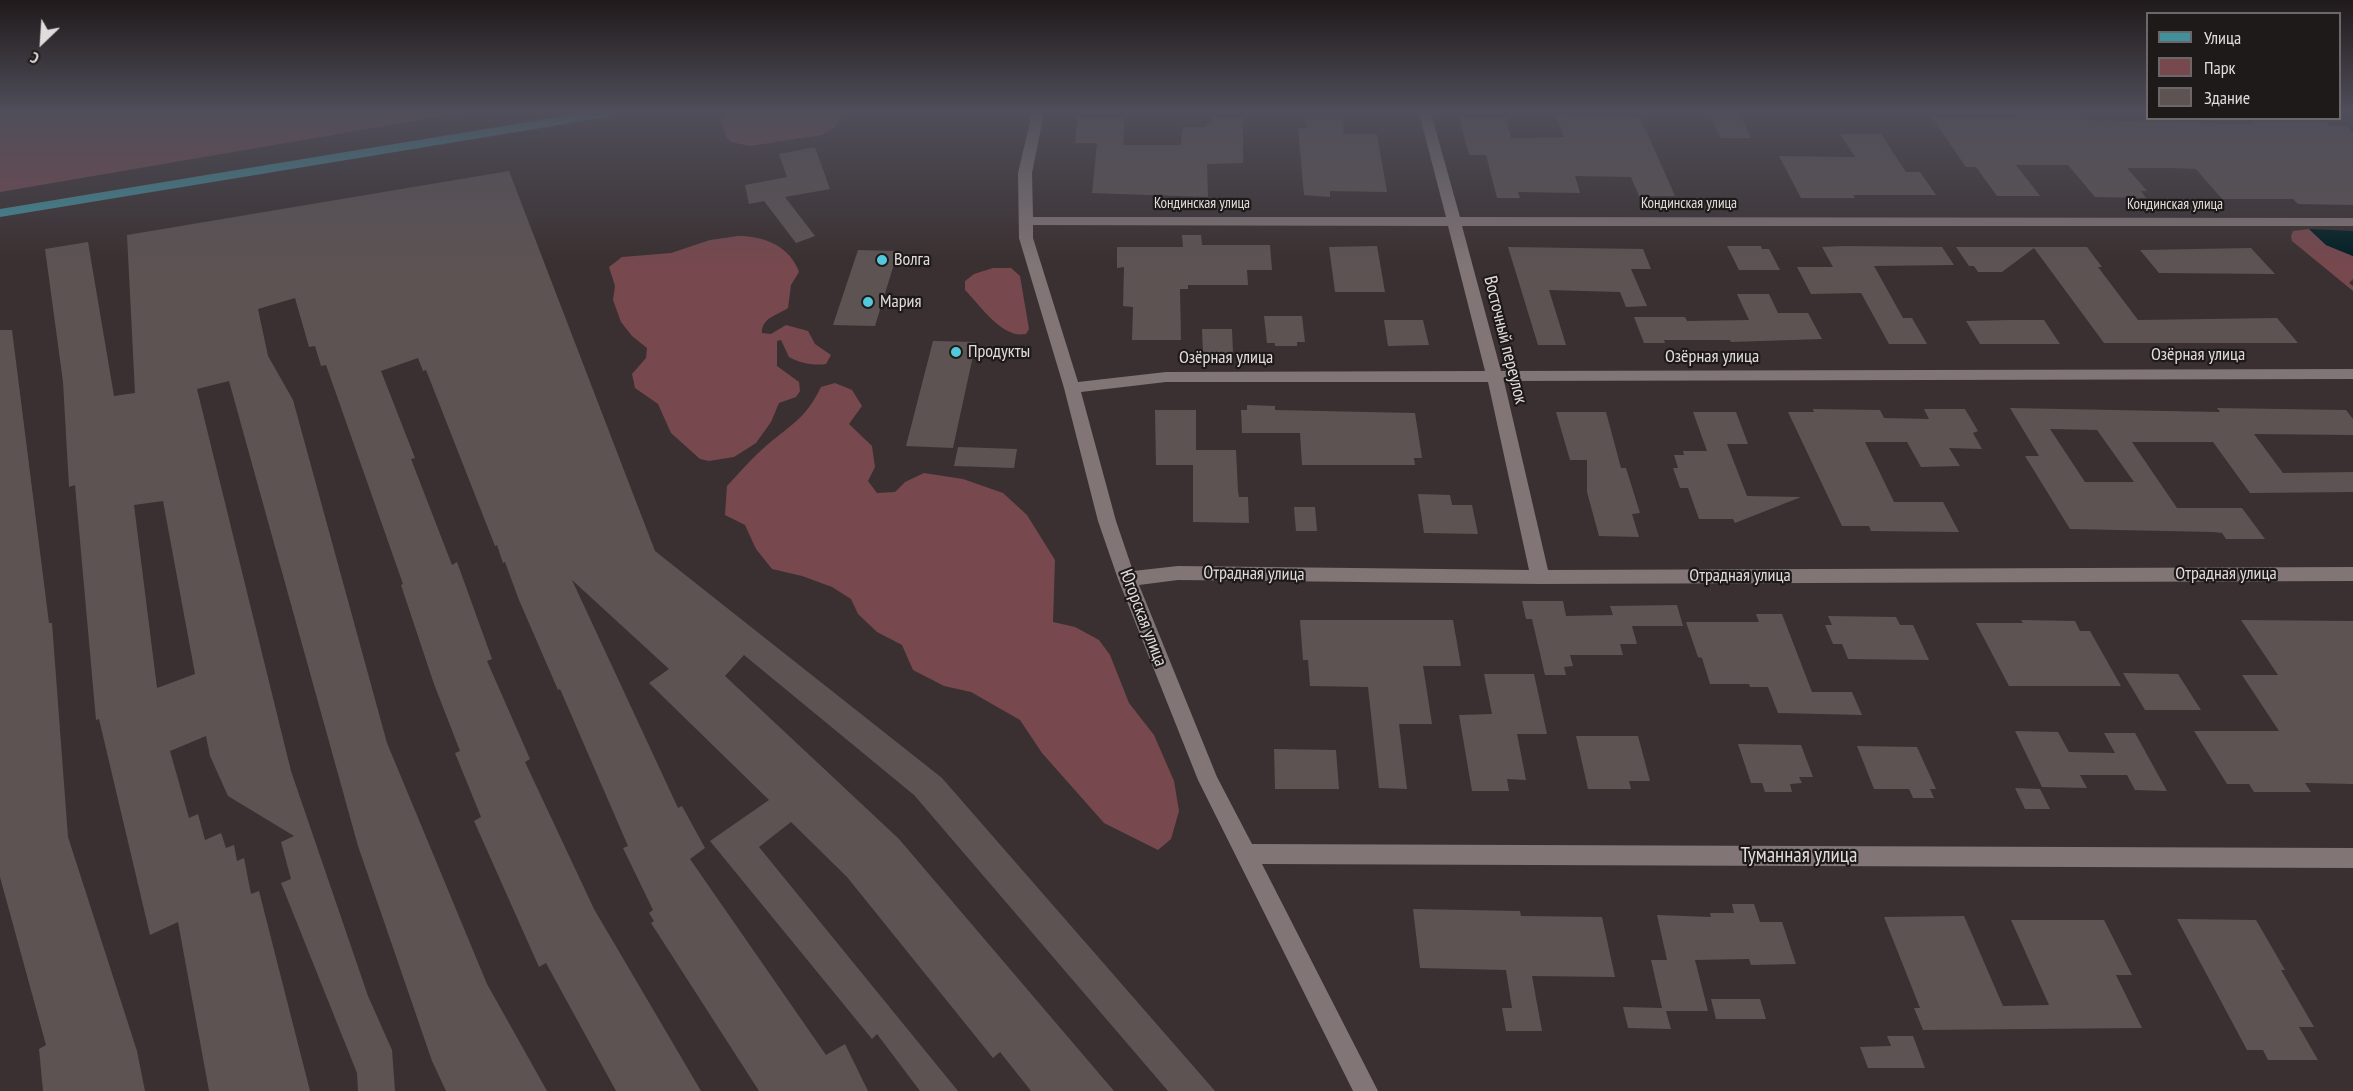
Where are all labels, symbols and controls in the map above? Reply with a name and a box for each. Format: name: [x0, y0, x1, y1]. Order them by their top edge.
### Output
north arrow: [12, 12, 72, 72]
legend: [2146, 12, 2341, 120]
text: Улица: [2204, 26, 2241, 49]
text: С: [27, 48, 42, 69]
text: Парк: [2204, 56, 2235, 79]
text: Здание: [2204, 86, 2250, 109]
street label: Кондинская улица: [1154, 195, 1250, 213]
street label: Кондинская улица: [1641, 195, 1737, 213]
street label: Кондинская улица: [2127, 196, 2223, 214]
place label: Волга: [894, 249, 930, 271]
marker: Волга: [875, 253, 889, 267]
street label: Восточный переулок: [1479, 274, 1531, 406]
place label: Мария: [880, 291, 921, 313]
marker: Мария: [861, 295, 875, 309]
place label: Продукты: [968, 341, 1030, 363]
street label: Озёрная улица: [2151, 344, 2245, 366]
marker: Продукты: [949, 345, 963, 359]
street label: Озёрная улица: [1665, 346, 1759, 368]
street label: Озёрная улица: [1179, 347, 1273, 369]
street label: Отрадная улица: [1203, 562, 1305, 586]
street label: Отрадная улица: [2175, 563, 2277, 585]
street label: Отрадная улица: [1689, 565, 1791, 587]
street label: Югорская улица: [1115, 567, 1171, 669]
street label: Туманная улица: [1741, 843, 1857, 869]

